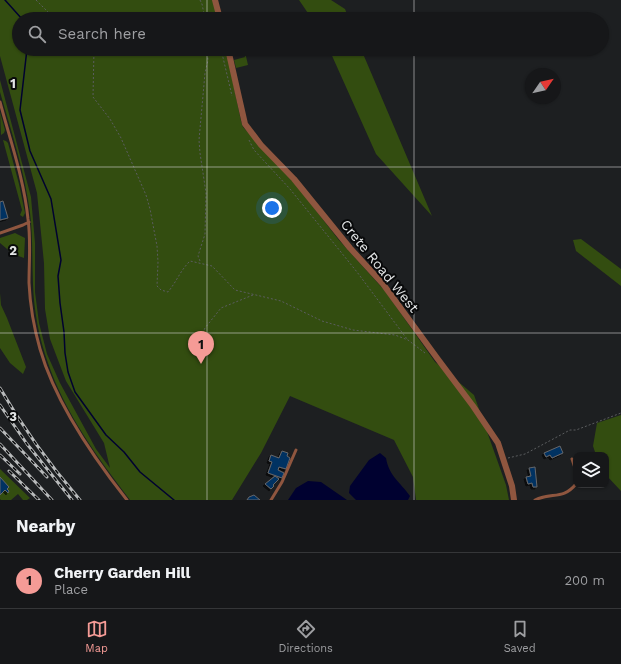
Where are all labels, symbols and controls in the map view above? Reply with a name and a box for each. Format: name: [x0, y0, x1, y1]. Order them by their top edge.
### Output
search box: [12, 12, 609, 56]
icon: search: [26, 23, 48, 45]
text: Search here: [58, 25, 146, 43]
north arrow: [525, 68, 561, 104]
text: 1: [10, 76, 16, 91]
your location: [262, 198, 282, 218]
street label: Crete Road West: [338, 216, 422, 316]
text: 2: [9, 243, 17, 258]
pin: 1: [188, 331, 214, 364]
text: 3: [9, 409, 17, 424]
map controls: [573, 452, 609, 488]
button: layers: [573, 452, 609, 488]
text: Nearby: [16, 516, 75, 536]
text: Cherry Garden Hill: [54, 564, 190, 582]
text: 1: [26, 573, 32, 588]
text: 200 m: [564, 573, 605, 588]
text: Place: [54, 582, 88, 597]
tab: Map: [85, 618, 108, 655]
tab: Directions: [279, 618, 333, 655]
tab: Saved: [504, 618, 536, 655]

